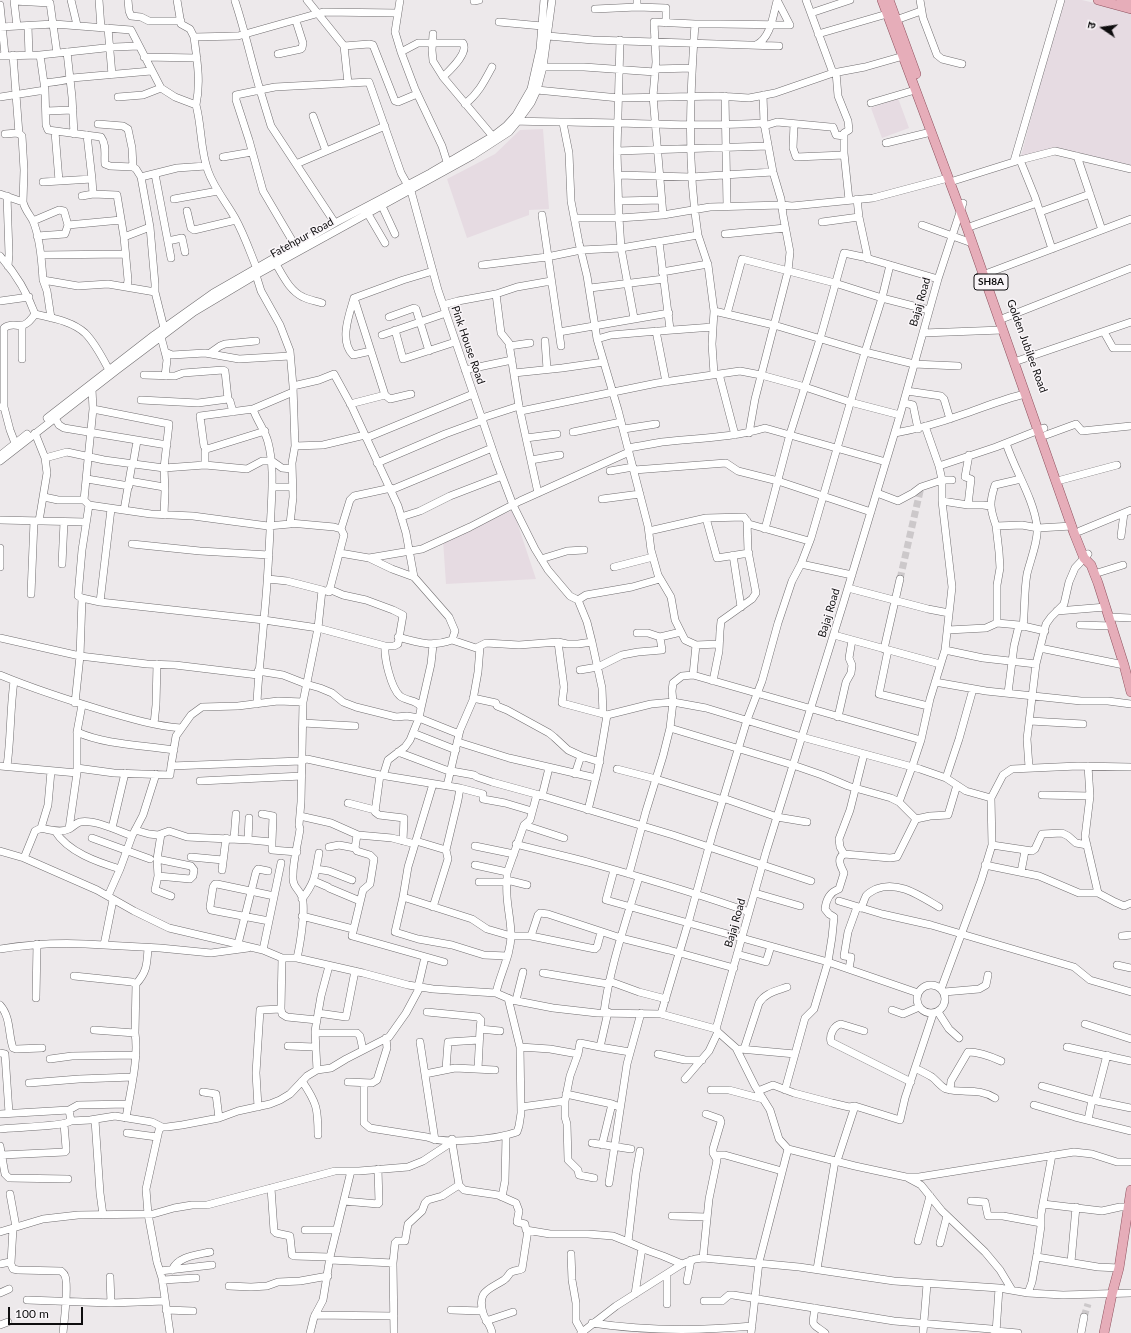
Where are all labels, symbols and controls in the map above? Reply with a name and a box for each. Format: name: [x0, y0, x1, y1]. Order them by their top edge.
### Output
north arrow: [1083, 8, 1123, 48]
text: उ: [1084, 21, 1098, 30]
street label: Fatehpur Road: [268, 215, 336, 261]
road number: SH8A: [974, 274, 1008, 290]
street label: Bajaj Road: [907, 276, 933, 328]
street label: Golden Jubilee Road: [1004, 297, 1050, 395]
street label: Pink House Road: [448, 304, 488, 386]
street label: Bajaj Road: [815, 587, 843, 639]
street label: Bajaj Road: [722, 897, 748, 949]
scale bar: [10, 1299, 85, 1325]
text: 100 m: [15, 1306, 49, 1321]

